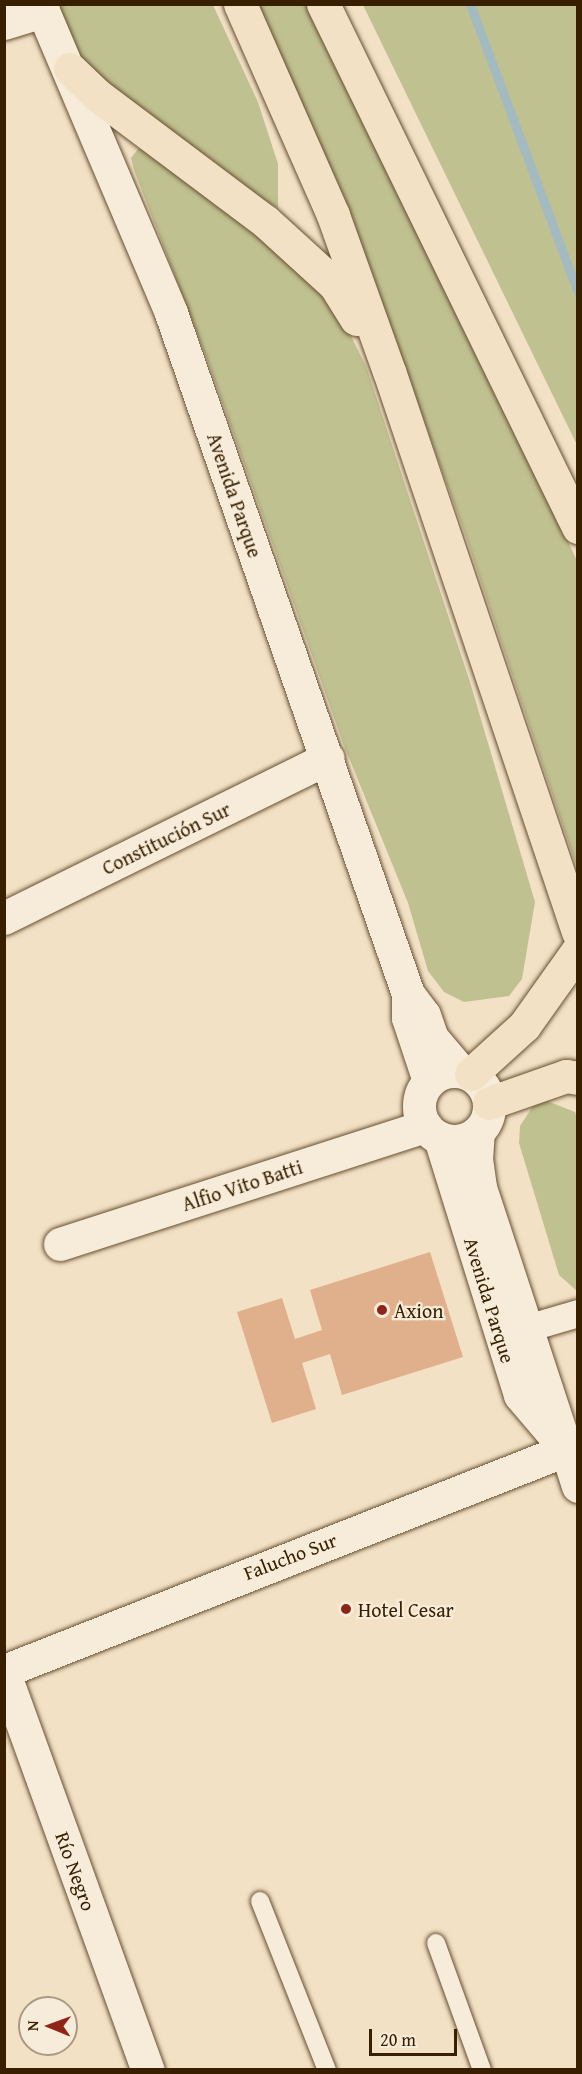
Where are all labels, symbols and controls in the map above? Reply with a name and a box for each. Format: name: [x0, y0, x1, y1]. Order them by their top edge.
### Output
street label: Avenida Parque: [202, 430, 268, 560]
street label: Constitución Sur: [98, 797, 234, 879]
street label: Alfio Vito Batti: [179, 1154, 305, 1216]
street label: Avenida Parque: [459, 1234, 521, 1366]
place label: Axion: [394, 1298, 443, 1322]
marker: Axion: [375, 1303, 389, 1317]
street label: Falucho Sur: [240, 1527, 340, 1585]
place label: Hotel Cesar: [358, 1597, 454, 1621]
marker: Hotel Cesar: [339, 1602, 353, 1616]
street label: Río Negro: [51, 1828, 101, 1914]
north arrow: [18, 1996, 78, 2056]
scale bar: [372, 2017, 460, 2055]
text: N: [20, 2020, 44, 2031]
text: 20 m: [380, 2026, 416, 2053]

